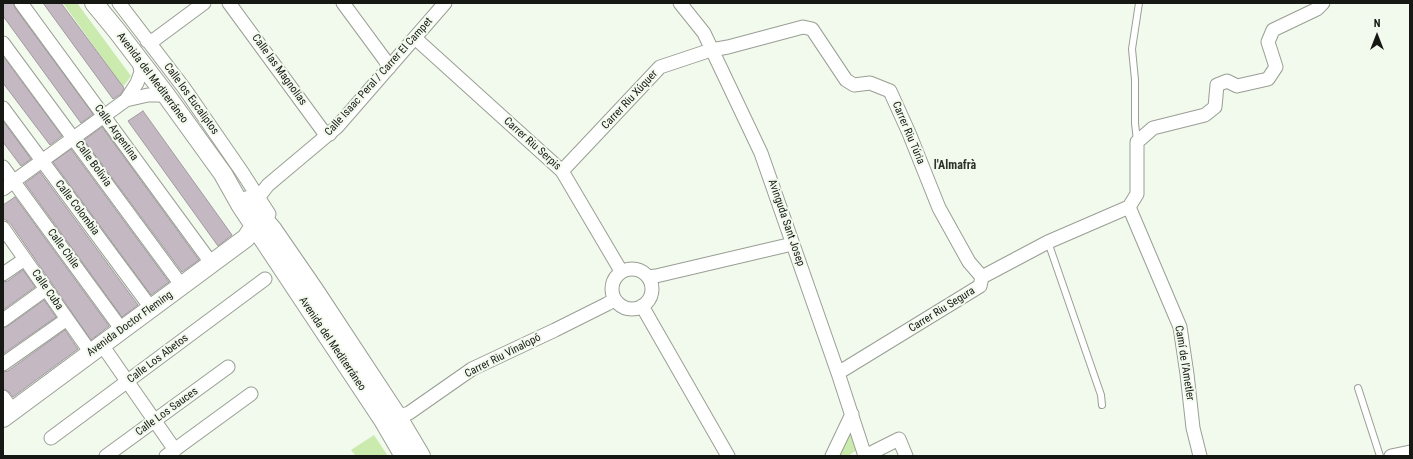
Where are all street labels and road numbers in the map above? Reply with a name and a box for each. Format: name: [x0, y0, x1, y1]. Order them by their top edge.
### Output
street label: Calle Isaac Peral / Carrer El Campet: [322, 15, 436, 139]
street label: Avenida del Mediterráneo: [114, 30, 190, 126]
street label: Calle las Magnolias: [249, 32, 309, 108]
street label: Calle los Eucaliptos: [161, 61, 221, 137]
street label: Carrer Riu Xúquer: [599, 68, 661, 132]
street label: Carrer Riu Túria: [889, 100, 927, 166]
street label: Calle Argentina: [91, 102, 141, 164]
street label: Carrer Riu Serpis: [501, 115, 563, 173]
street label: Calle Bolivia: [72, 139, 114, 189]
street label: Calle Colombia: [52, 178, 102, 238]
street label: Avinguda Sant Josep: [765, 178, 807, 268]
street label: Calle Chile: [44, 227, 82, 271]
street label: Calle Cuba: [28, 267, 66, 313]
street label: Carrer Riu Segura: [907, 284, 977, 336]
street label: Avenida Doctor Fleming: [84, 288, 176, 360]
street label: Avenida del Mediterráneo: [296, 295, 368, 393]
street label: Camí de l'Ametler: [1172, 324, 1196, 402]
street label: Carrer Riu Vinalopó: [463, 331, 543, 381]
street label: Calle Los Abetos: [125, 332, 191, 386]
street label: Calle Los Sauces: [133, 385, 201, 439]

